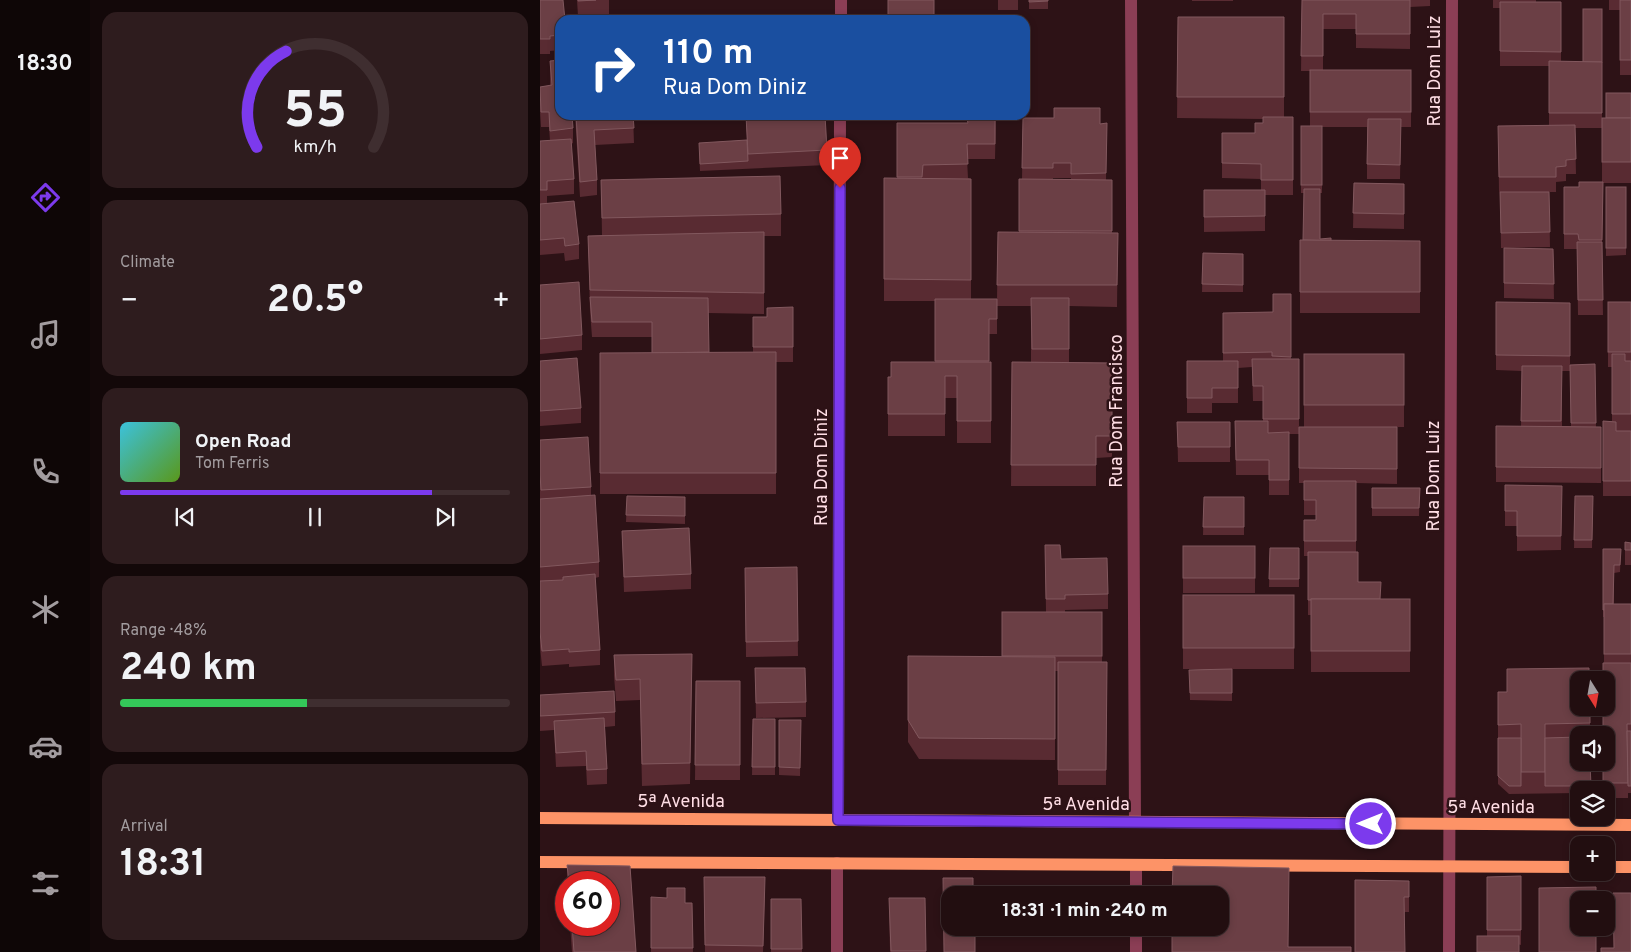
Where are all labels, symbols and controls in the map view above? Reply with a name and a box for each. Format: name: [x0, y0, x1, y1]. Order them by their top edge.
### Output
street label: Rua Dom Luiz: [1424, 15, 1447, 127]
text: 110 m: [663, 32, 753, 76]
icon: right: [580, 35, 645, 100]
text: 18:30: [17, 51, 73, 78]
text: Rua Dom Diniz: [663, 75, 807, 102]
text: 55: [283, 80, 347, 146]
text: km/h: [293, 136, 337, 159]
pin: [819, 137, 861, 188]
icon: arrive: [826, 144, 854, 172]
icon: directions: [28, 180, 63, 215]
text: Climate: [120, 253, 175, 273]
text: 20.5°: [267, 277, 363, 326]
text: −: [120, 284, 138, 320]
text: +: [492, 284, 510, 320]
icon: music: [28, 317, 63, 352]
street label: Rua Dom Francisco: [1106, 334, 1129, 488]
street label: Rua Dom Diniz: [811, 408, 834, 526]
street label: Rua Dom Luiz: [1423, 420, 1446, 532]
text: Open Road: [195, 430, 291, 454]
icon: phone: [28, 454, 63, 489]
text: Tom Ferris: [195, 454, 269, 474]
icon: previous: [171, 503, 199, 531]
icon: pause: [301, 503, 329, 531]
icon: next: [431, 503, 459, 531]
icon: climate: [28, 592, 63, 627]
text: Range · 48%: [120, 621, 207, 641]
text: 240 km: [120, 645, 257, 694]
north arrow: [1570, 671, 1615, 716]
map controls: [1570, 671, 1615, 936]
button: sound: [1570, 726, 1615, 771]
icon: car: [28, 729, 63, 764]
button: layers: [1570, 781, 1615, 826]
street label: 5ª Avenida: [637, 791, 725, 814]
street label: 5ª Avenida: [1042, 794, 1130, 817]
position arrow: [1344, 797, 1396, 849]
street label: 5ª Avenida: [1447, 797, 1535, 820]
text: Arrival: [120, 817, 168, 837]
button: +: [1570, 836, 1615, 881]
text: 18:31: [120, 841, 206, 890]
icon: filters: [28, 866, 63, 901]
speed limit sign: 60: [555, 871, 620, 936]
button: −: [1570, 891, 1615, 936]
text: 18:31 · 1 min · 240 m: [1002, 899, 1168, 923]

